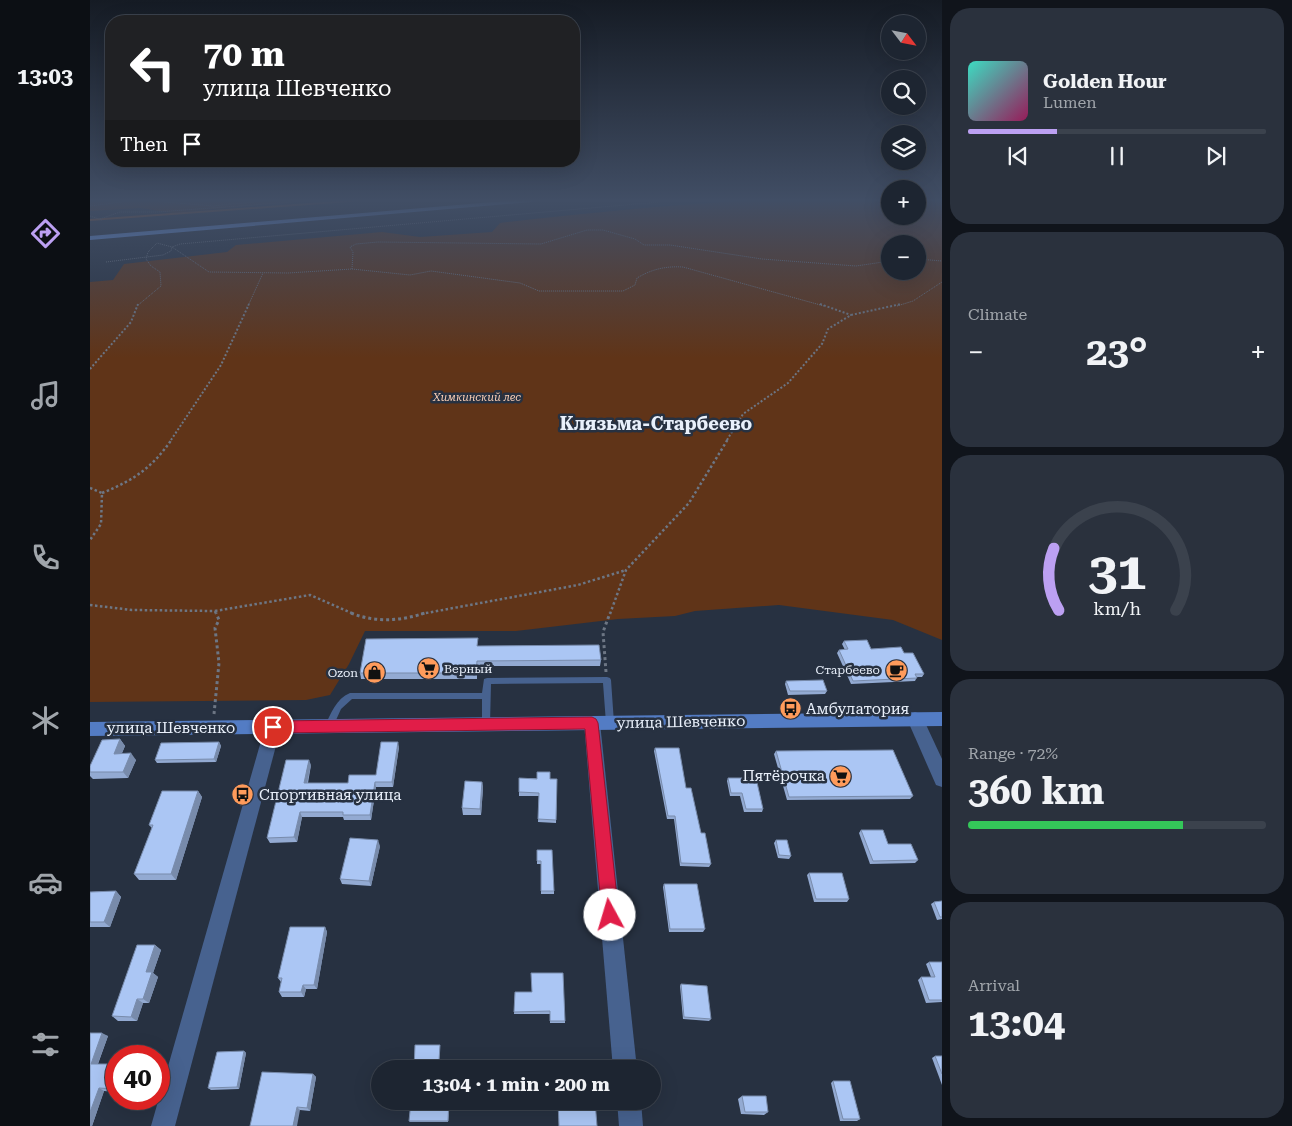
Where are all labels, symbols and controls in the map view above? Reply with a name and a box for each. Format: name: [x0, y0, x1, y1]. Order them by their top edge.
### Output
north arrow: [881, 15, 926, 60]
map controls: [881, 15, 926, 280]
text: 70 m: [203, 34, 285, 75]
icon: left: [120, 35, 185, 100]
text: 13:03: [17, 64, 73, 89]
button: search: [881, 70, 926, 115]
text: Golden Hour: [1043, 70, 1167, 93]
text: улица Шевченко: [203, 76, 392, 101]
text: Lumen: [1043, 93, 1097, 112]
button: layers: [881, 125, 926, 170]
icon: arrive: [178, 130, 206, 158]
text: Then: [120, 133, 168, 156]
icon: previous: [1004, 142, 1032, 170]
icon: pause: [1103, 142, 1131, 170]
icon: next: [1202, 142, 1230, 170]
button: +: [881, 180, 926, 225]
icon: directions: [28, 216, 63, 251]
button: −: [881, 235, 926, 280]
text: Climate: [968, 305, 1027, 324]
text: 23°: [1086, 330, 1148, 374]
text: −: [968, 336, 984, 369]
text: +: [1250, 336, 1266, 369]
icon: music: [28, 378, 63, 413]
park label: Химкинский лес: [432, 391, 521, 404]
district label: Клязьма-Старбеево: [560, 413, 753, 434]
icon: phone: [28, 540, 63, 575]
text: 31: [1088, 541, 1146, 602]
text: km/h: [1093, 598, 1141, 619]
supermarket icon: Верный: [416, 657, 440, 681]
cafe icon: Старбеево: [884, 658, 908, 682]
shop icon: Ozon: [362, 661, 386, 685]
place label: Верный: [444, 662, 492, 676]
place label: Старбеево: [816, 663, 880, 677]
place label: Ozon: [328, 666, 358, 680]
bus stop icon: Амбулатория: [778, 697, 802, 721]
place label: Амбулатория: [806, 700, 909, 718]
icon: climate: [28, 703, 63, 738]
pin: [252, 706, 294, 748]
street label: улица Шевченко: [617, 712, 745, 732]
icon: arrive: [259, 713, 287, 741]
street label: улица Шевченко: [107, 719, 235, 737]
text: Range · 72%: [968, 744, 1058, 763]
supermarket icon: Пятёрочка: [829, 764, 853, 788]
place label: Пятёрочка: [742, 767, 825, 785]
text: 360 km: [968, 769, 1104, 813]
bus stop icon: Спортивная улица: [231, 783, 255, 807]
place label: Спортивная улица: [259, 786, 401, 804]
icon: car: [28, 865, 63, 900]
position arrow: [583, 888, 635, 940]
text: Arrival: [968, 976, 1020, 995]
text: 13:04: [968, 1001, 1065, 1045]
icon: filters: [28, 1027, 63, 1062]
speed limit sign: 40: [105, 1045, 170, 1110]
text: 13:04 · 1 min · 200 m: [422, 1073, 610, 1096]

